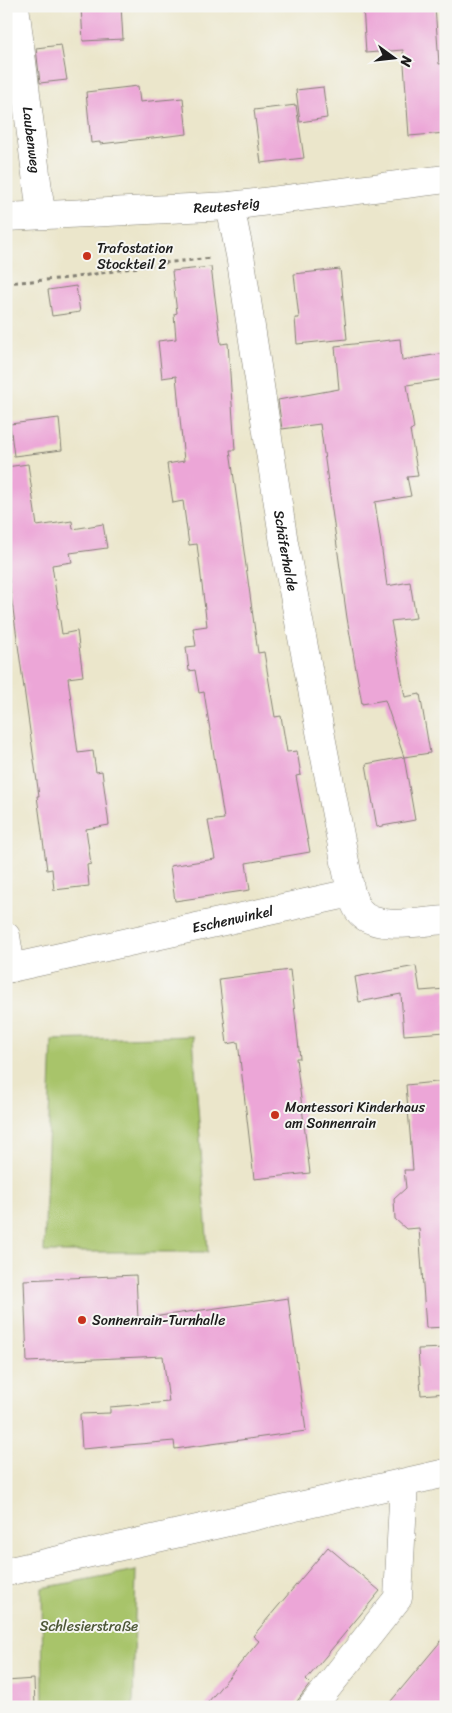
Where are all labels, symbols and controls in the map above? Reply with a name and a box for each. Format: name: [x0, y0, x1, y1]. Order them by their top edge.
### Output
north arrow: [370, 32, 420, 82]
text: N: [393, 52, 420, 69]
street label: Laubenweg: [15, 105, 48, 175]
street label: Reutesteig: [193, 190, 261, 220]
place label: Trafostation Stockteil 2: [97, 236, 173, 277]
marker: Trafostation Stockteil 2: [81, 250, 93, 262]
street label: Schäferhalde: [267, 508, 305, 593]
street label: Eschenwinkel: [190, 898, 277, 940]
place label: Montessori Kinderhaus am Sonnenrain: [285, 1095, 425, 1136]
marker: Montessori Kinderhaus am Sonnenrain: [269, 1109, 281, 1121]
place label: Sonnenrain-Turnhalle: [92, 1308, 225, 1333]
marker: Sonnenrain-Turnhalle: [76, 1314, 88, 1326]
park label: Schlesierstraße: [40, 1614, 138, 1639]

